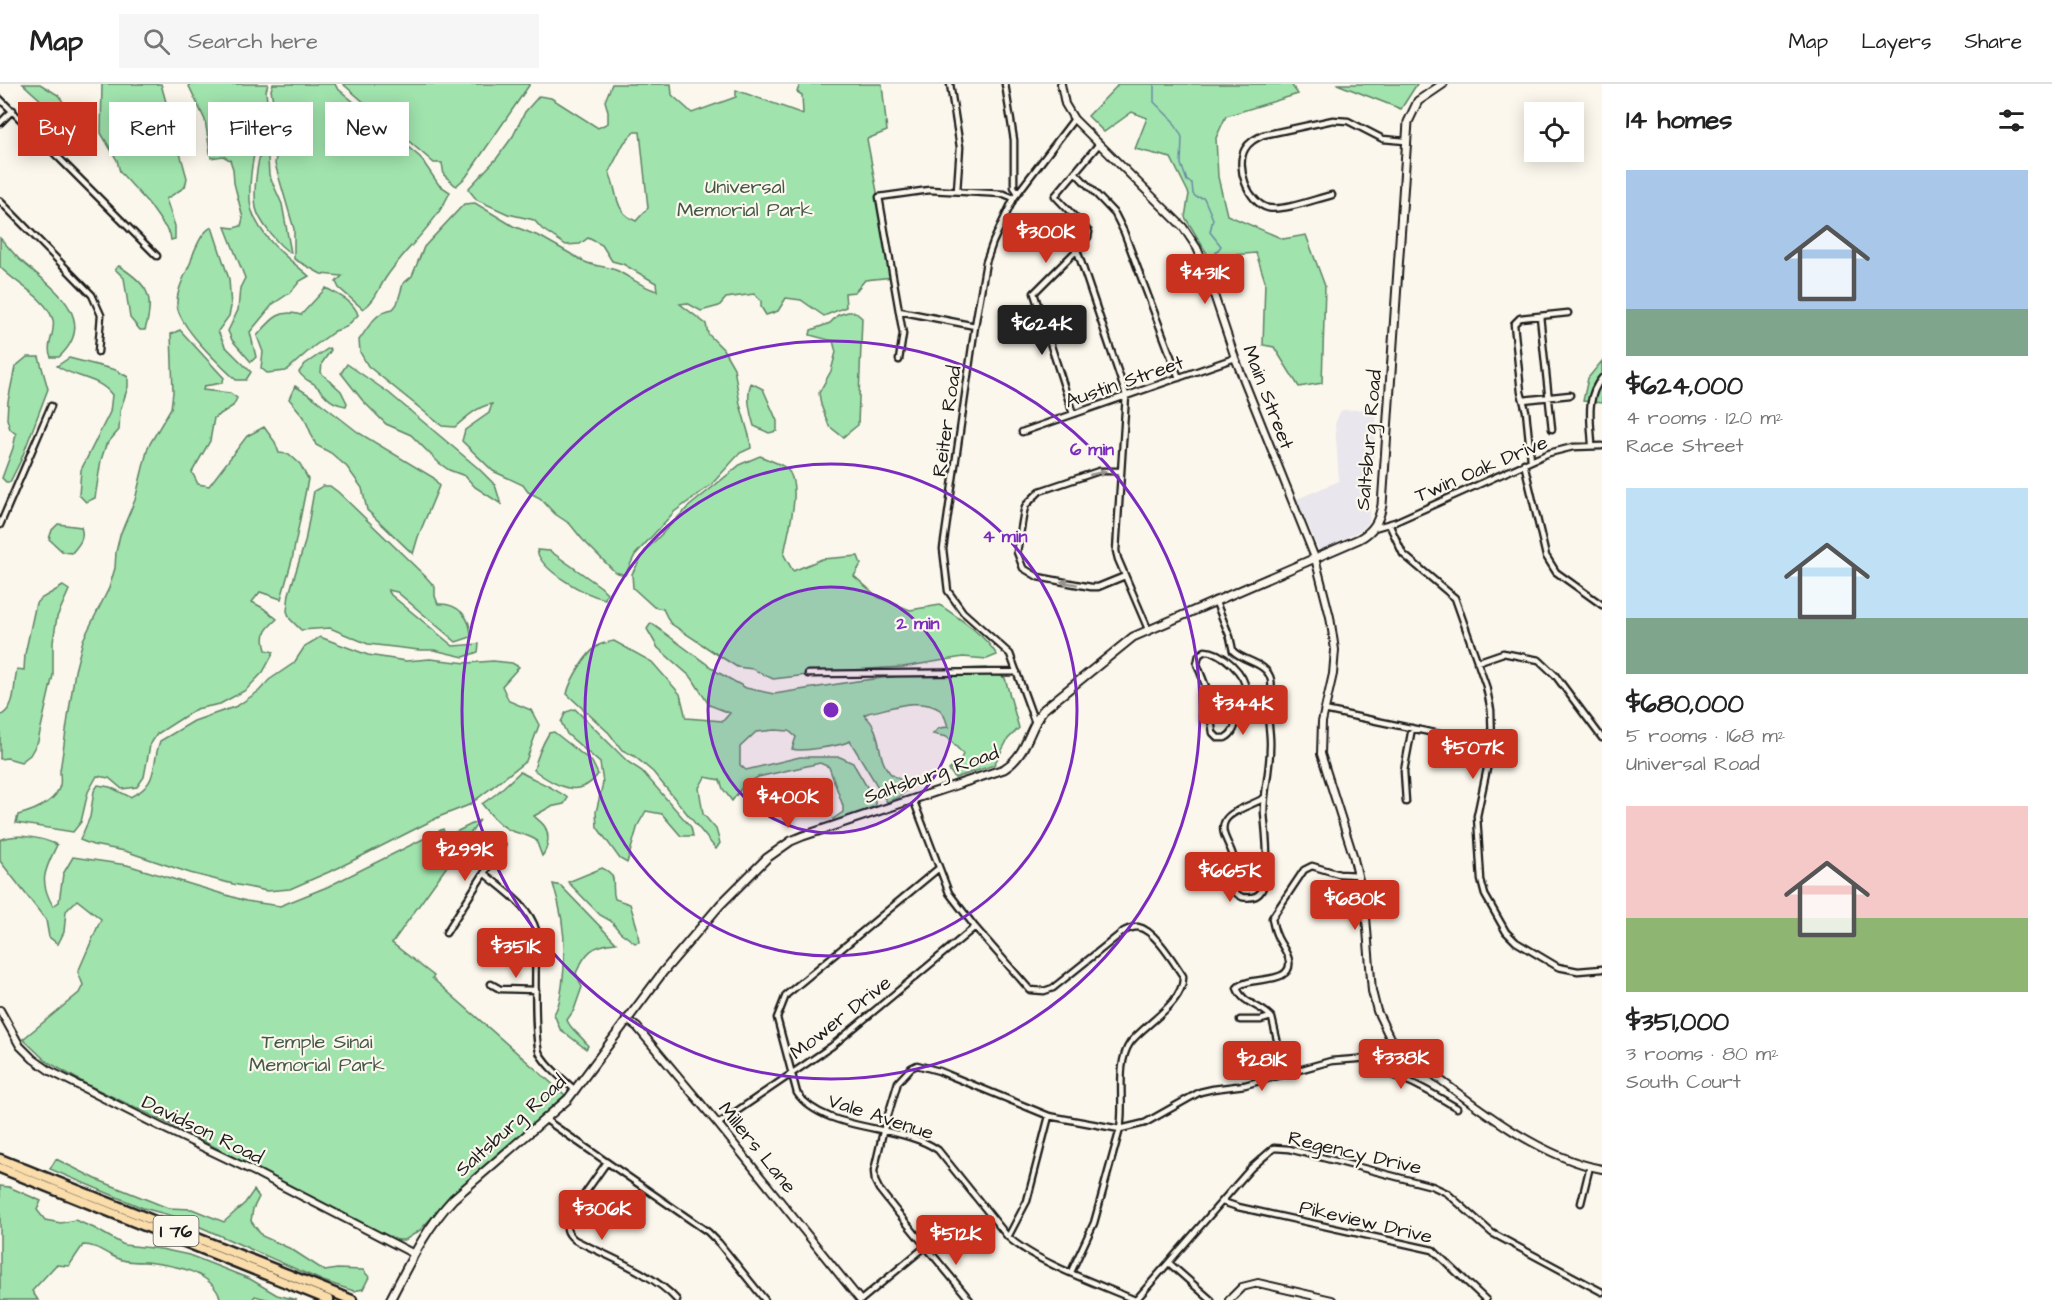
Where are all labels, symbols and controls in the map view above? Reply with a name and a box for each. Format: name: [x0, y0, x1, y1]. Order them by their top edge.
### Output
search box: [119, 14, 539, 68]
text: Map: [30, 22, 83, 61]
icon: search: [140, 25, 173, 58]
text: Search here: [188, 26, 318, 57]
text: Map: [1788, 27, 1828, 56]
text: Layers: [1861, 27, 1931, 56]
text: Share: [1964, 27, 2022, 56]
chip: Buy: [18, 102, 97, 156]
chip: Rent: [109, 102, 196, 156]
chip: Filters: [208, 102, 313, 156]
chip: New: [325, 102, 409, 156]
map controls: [1524, 102, 1584, 162]
button: locate: [1524, 102, 1584, 162]
text: 14 homes: [1626, 102, 1732, 138]
icon: filters: [1995, 104, 2028, 137]
park label: Universal Memorial Park: [677, 173, 813, 224]
icon: home: [1773, 209, 1881, 317]
pin: $300K: [1004, 213, 1088, 264]
text: $300K: [1017, 218, 1075, 246]
pin: $431K: [1163, 254, 1247, 305]
text: $431K: [1180, 259, 1230, 287]
pin: $624K: [1000, 305, 1084, 356]
text: $624K: [1012, 310, 1072, 338]
street label: Main Street: [1235, 341, 1301, 453]
street label: Austin Street: [1061, 349, 1187, 415]
street label: Reiter Road: [925, 364, 969, 479]
text: $624,000: [1626, 368, 1743, 404]
street label: Saltsburg Road: [1349, 369, 1390, 512]
text: 4 rooms · 120 m²: [1626, 404, 1783, 432]
street label: Twin Oak Drive: [1411, 428, 1552, 510]
text: Race Street: [1626, 432, 1744, 460]
text: 6 min: [1070, 437, 1114, 462]
one-way arrow: [1088, 467, 1107, 477]
text: 4 min: [982, 524, 1028, 549]
icon: home: [1773, 527, 1881, 635]
one-way arrow: [1059, 578, 1078, 587]
text: 2 min: [895, 611, 940, 636]
pin: $344K: [1201, 685, 1285, 736]
text: $680,000: [1626, 686, 1744, 722]
text: $344K: [1213, 690, 1273, 718]
centre of rings: [821, 700, 841, 720]
text: 5 rooms · 168 m²: [1626, 722, 1785, 750]
pin: $507K: [1431, 729, 1515, 780]
text: $507K: [1442, 734, 1504, 762]
street label: Saltsburg Road: [860, 739, 1003, 812]
text: Universal Road: [1626, 750, 1760, 778]
pin: $400K: [746, 778, 830, 829]
text: $400K: [757, 783, 819, 811]
pin: $299K: [423, 831, 507, 882]
text: $299K: [436, 836, 494, 864]
icon: home: [1773, 845, 1881, 953]
pin: $665K: [1188, 852, 1272, 903]
text: $665K: [1199, 857, 1261, 885]
pin: $680K: [1313, 880, 1397, 931]
text: $680K: [1324, 885, 1386, 913]
pin: $351K: [474, 928, 558, 979]
text: $351K: [491, 933, 541, 961]
street label: Mower Drive: [784, 969, 897, 1066]
text: $351,000: [1626, 1004, 1729, 1040]
park label: Temple Sinai Memorial Park: [249, 1028, 385, 1079]
pin: $338K: [1359, 1039, 1443, 1090]
text: 3 rooms · 80 m²: [1626, 1040, 1779, 1068]
pin: $281K: [1220, 1041, 1304, 1092]
text: $338K: [1373, 1044, 1429, 1072]
text: $281K: [1237, 1046, 1287, 1074]
street label: Saltsburg Road: [449, 1068, 573, 1184]
text: South Court: [1626, 1068, 1741, 1096]
street label: Vale Avenue: [824, 1087, 937, 1147]
street label: Davidson Road: [137, 1088, 268, 1171]
street label: Millers Lane: [712, 1096, 803, 1200]
street label: Regency Drive: [1285, 1124, 1424, 1183]
pin: $306K: [560, 1190, 644, 1241]
street label: Pikeview Drive: [1297, 1193, 1435, 1251]
text: $306K: [573, 1195, 631, 1223]
pin: $512K: [914, 1215, 998, 1266]
road number: I 76: [154, 1216, 198, 1246]
text: $512K: [930, 1220, 982, 1248]

